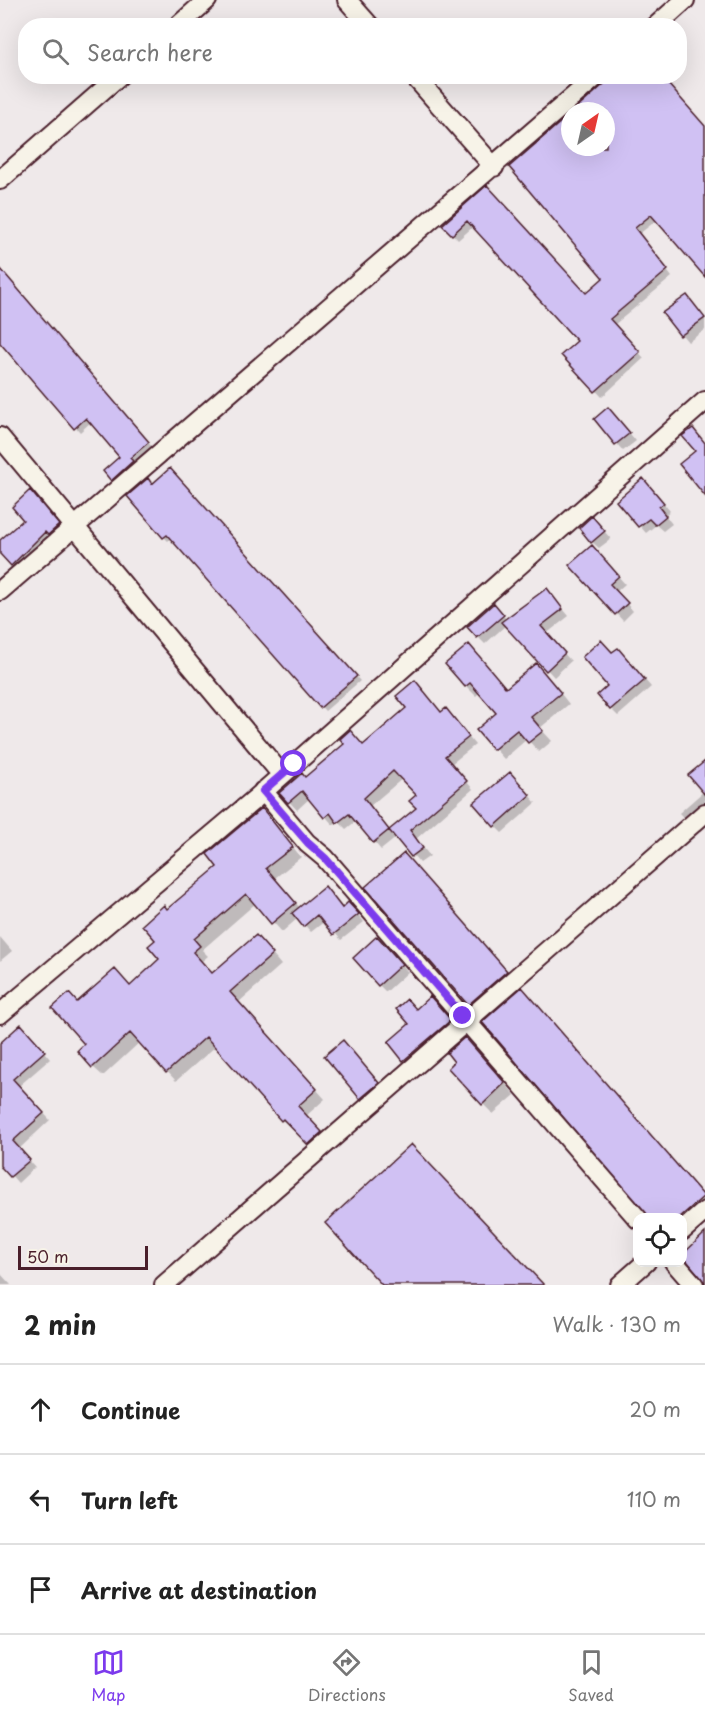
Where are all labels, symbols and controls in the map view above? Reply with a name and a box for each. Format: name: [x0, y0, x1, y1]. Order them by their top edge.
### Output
search box: [18, 18, 687, 84]
icon: search: [39, 35, 72, 68]
text: Search here: [87, 35, 213, 68]
north arrow: [561, 102, 615, 156]
route start: [280, 750, 306, 776]
route end: [449, 1002, 475, 1028]
map controls: [633, 1213, 687, 1267]
button: locate: [633, 1213, 687, 1267]
scale bar: [18, 1243, 148, 1270]
text: 50 m: [27, 1244, 68, 1268]
text: 2 min: [24, 1305, 97, 1344]
text: Walk · 130 m: [553, 1309, 681, 1339]
icon: ahead: [24, 1393, 57, 1426]
text: Continue: [81, 1393, 180, 1426]
text: 20 m: [629, 1394, 681, 1424]
icon: left: [24, 1483, 57, 1516]
text: Turn left: [81, 1483, 178, 1516]
text: 110 m: [627, 1484, 681, 1514]
icon: arrive: [24, 1573, 57, 1606]
text: Arrive at destination: [81, 1573, 317, 1606]
tab: Map: [91, 1646, 125, 1706]
tab: Directions: [308, 1646, 386, 1706]
tab: Saved: [568, 1646, 614, 1706]

